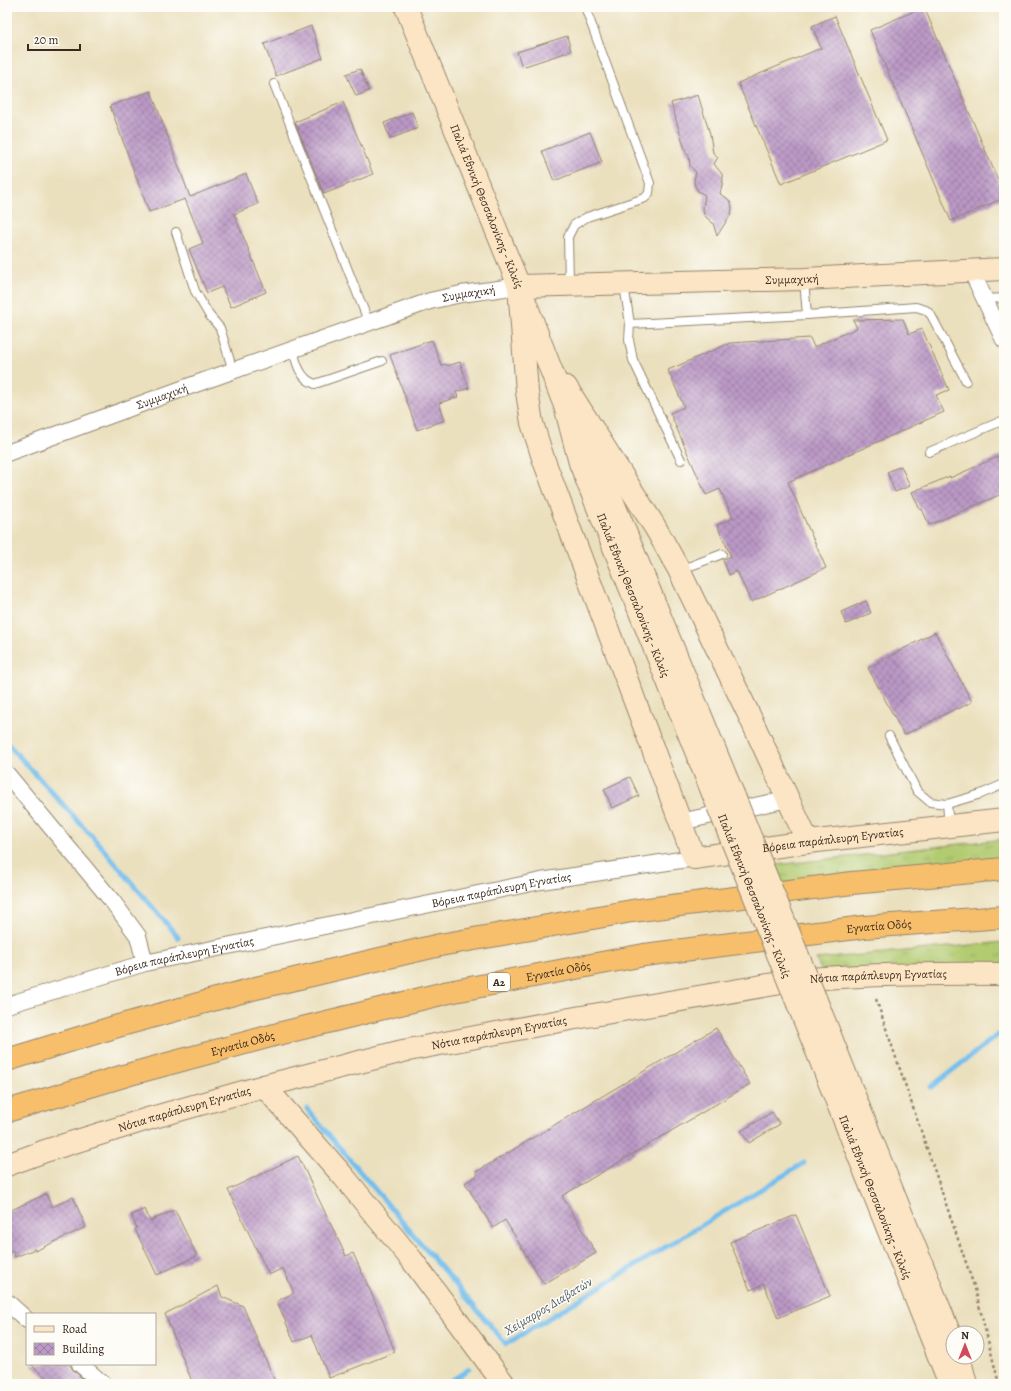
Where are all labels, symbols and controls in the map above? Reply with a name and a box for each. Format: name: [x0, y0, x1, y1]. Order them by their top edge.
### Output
scale bar: [28, 26, 80, 52]
text: 20 m: [34, 32, 58, 48]
street label: Παλιά Εθνική Θεσσαλονίκης - Κιλκίς: [446, 122, 527, 291]
street label: Συμμαχική: [765, 270, 819, 288]
street label: Συμμαχική: [441, 281, 496, 306]
street label: Συμμαχική: [134, 380, 190, 413]
street label: Παλιά Εθνική Θεσσαλονίκης - Κιλκίς: [593, 511, 673, 680]
street label: Παλιά Εθνική Θεσσαλονίκης - Κιλκίς: [714, 811, 795, 981]
street label: Βόρεια παράπλευρη Εγνατίας: [761, 823, 904, 856]
street label: Βόρεια παράπλευρη Εγνατίας: [430, 869, 572, 911]
street label: Εγνατία Οδός: [845, 916, 912, 937]
street label: Βόρεια παράπλευρη Εγνατίας: [113, 933, 255, 980]
street label: Εγνατία Οδός: [525, 957, 592, 985]
street label: Νότια παράπλευρη Εγνατίας: [809, 966, 947, 987]
road number: Α2: [488, 973, 510, 991]
street label: Νότια παράπλευρη Εγνατίας: [430, 1012, 568, 1053]
street label: Εγνατία Οδός: [209, 1027, 276, 1060]
street label: Νότια παράπλευρη Εγνατίας: [116, 1082, 252, 1136]
street label: Παλιά Εθνική Θεσσαλονίκης - Κιλκίς: [835, 1112, 915, 1282]
water label: Χείμαρρος Διαβατών: [500, 1273, 596, 1340]
legend: [26, 1313, 156, 1365]
text: Road: [62, 1321, 88, 1337]
north arrow: [945, 1325, 985, 1365]
text: N: [961, 1328, 969, 1343]
text: Building: [62, 1341, 104, 1357]

